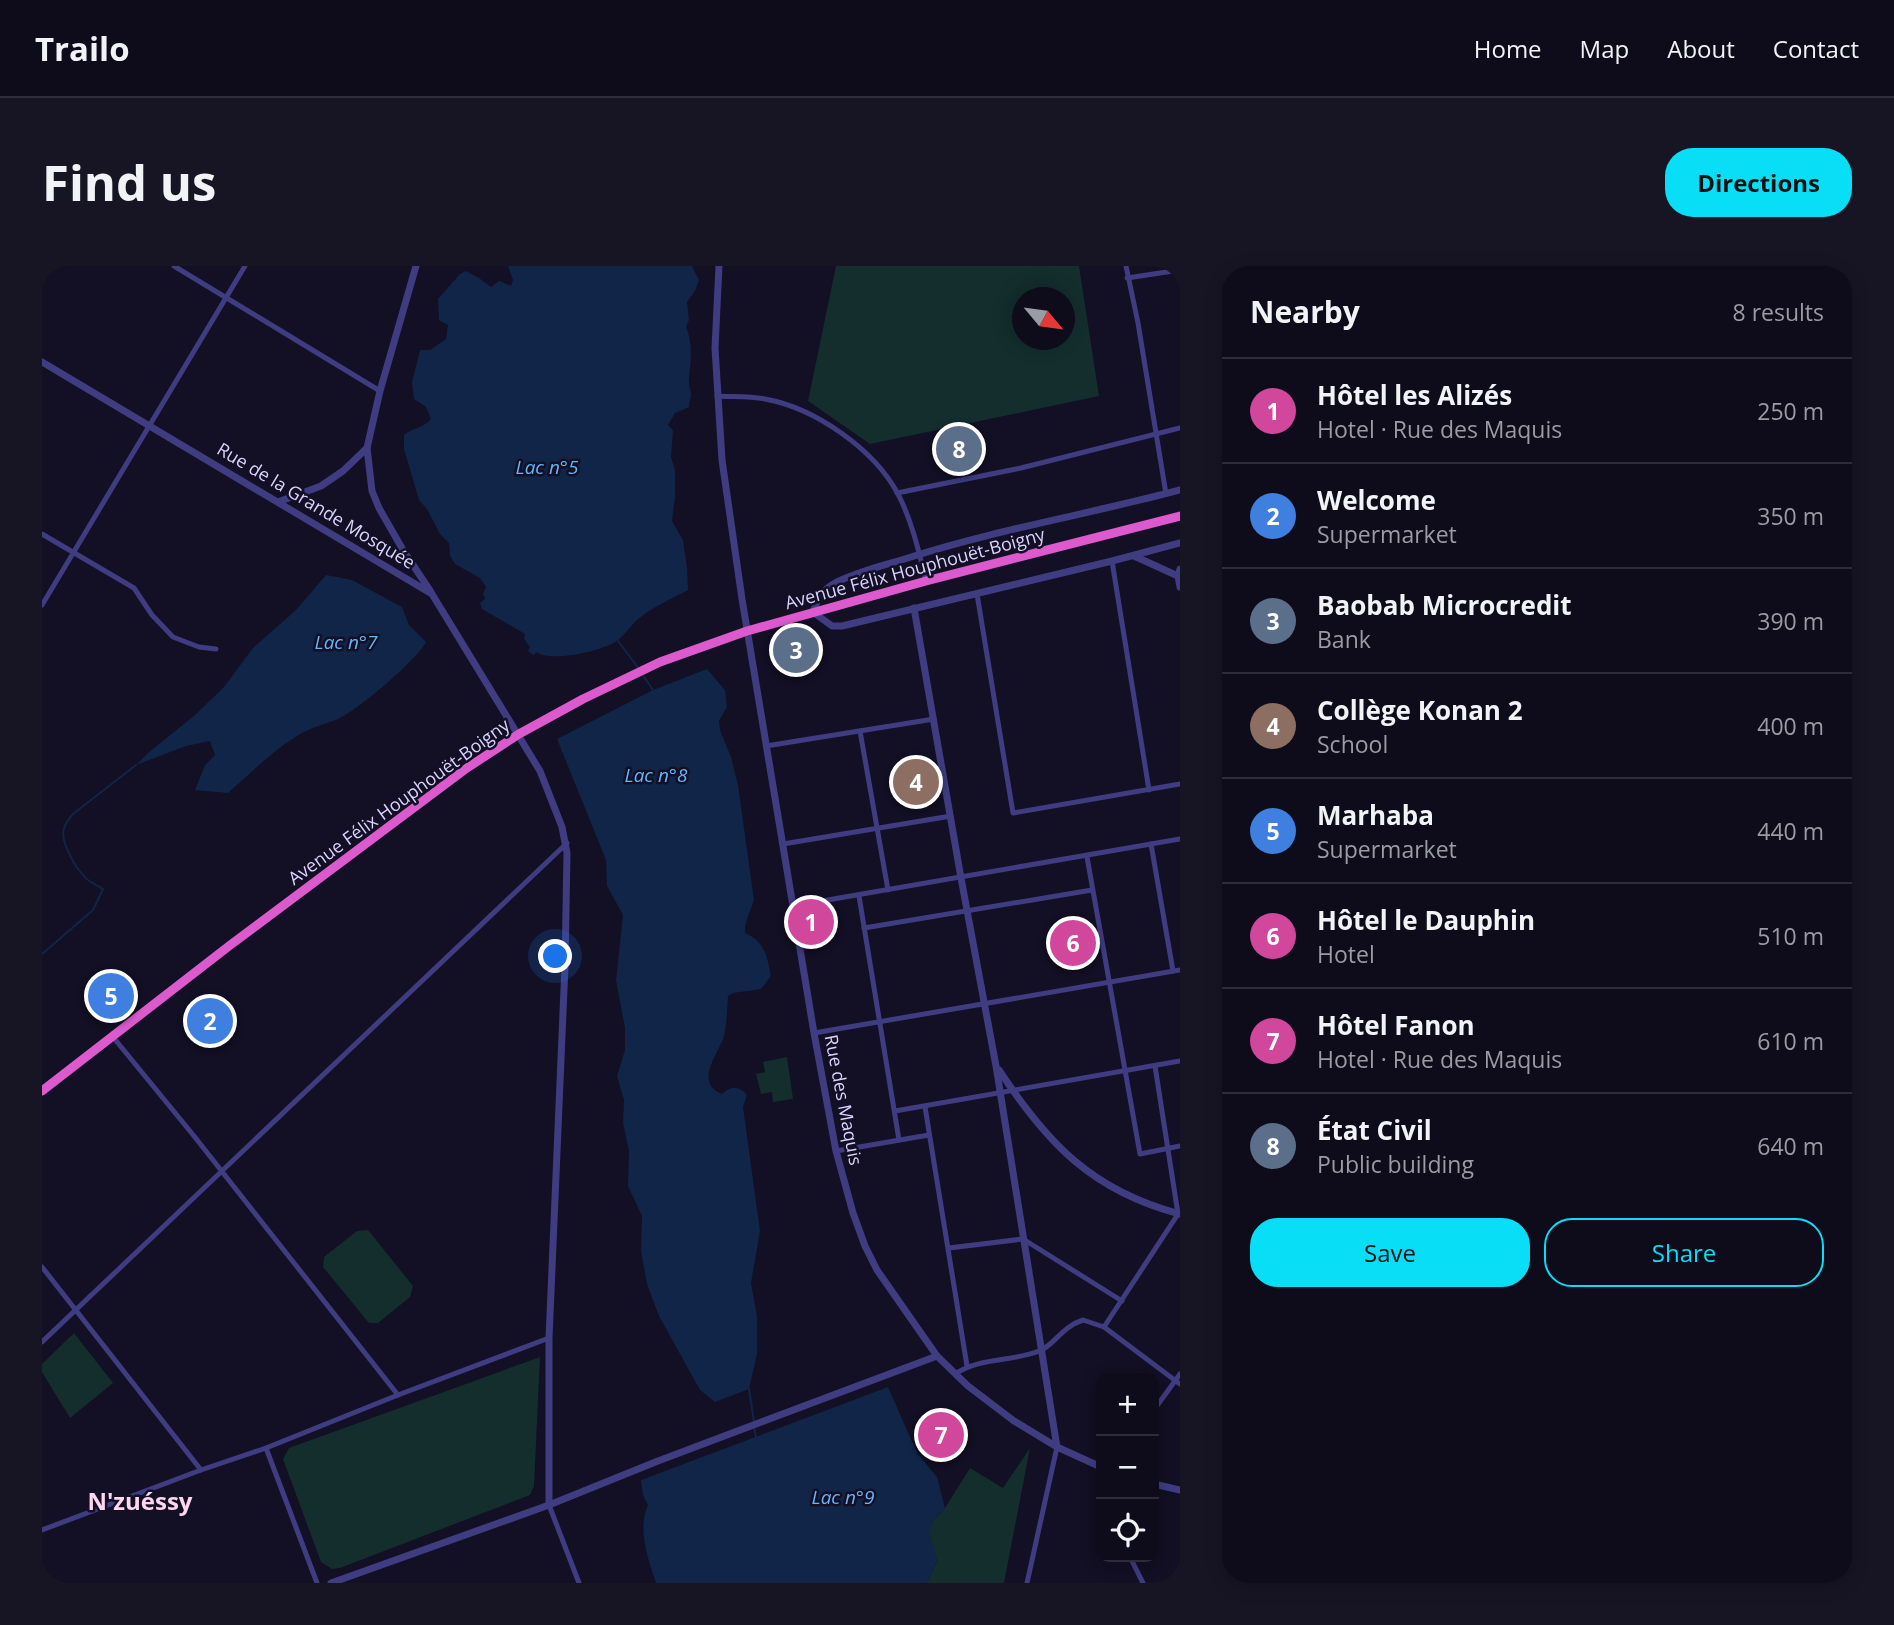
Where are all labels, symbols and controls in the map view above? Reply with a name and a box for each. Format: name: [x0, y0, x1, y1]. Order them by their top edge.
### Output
text: Trailo: [35, 26, 130, 71]
text: Home: [1474, 32, 1542, 65]
text: Map: [1580, 32, 1629, 65]
text: About: [1667, 32, 1735, 65]
text: Contact: [1773, 32, 1859, 65]
button: Directions: [1665, 148, 1852, 217]
text: Find us: [42, 149, 216, 215]
north arrow: [1012, 287, 1075, 350]
text: Nearby: [1250, 291, 1360, 332]
text: 8 results: [1733, 296, 1824, 328]
text: Hôtel les Alizés: [1317, 377, 1512, 413]
text: 1: [1266, 395, 1280, 427]
text: 250 m: [1757, 395, 1824, 427]
text: Hotel · Rue des Maquis: [1317, 413, 1562, 445]
pin: 8: [936, 423, 982, 475]
street label: Rue de la Grande Mosquée: [213, 436, 420, 574]
water label: Lac n°5: [516, 454, 579, 480]
text: Welcome: [1317, 482, 1436, 518]
text: 2: [1266, 500, 1280, 532]
text: 350 m: [1757, 500, 1824, 532]
text: Supermarket: [1317, 518, 1457, 550]
street label: Avenue Félix Houphouët-Boigny: [782, 521, 1048, 614]
text: Baobab Microcredit: [1317, 587, 1572, 623]
text: 3: [1266, 605, 1280, 637]
text: 390 m: [1757, 605, 1824, 637]
text: Bank: [1317, 623, 1371, 655]
pin: 3: [773, 624, 819, 676]
water label: Lac n°7: [315, 629, 378, 655]
text: Collège Konan 2: [1317, 692, 1523, 728]
text: 4: [1266, 710, 1280, 742]
text: 400 m: [1757, 710, 1824, 742]
street label: Avenue Félix Houphouët-Boigny: [283, 712, 515, 890]
text: School: [1317, 728, 1388, 760]
pin: 4: [893, 756, 939, 808]
water label: Lac n°8: [625, 762, 688, 788]
text: Marhaba: [1317, 797, 1434, 833]
text: 5: [1266, 815, 1280, 847]
text: 440 m: [1757, 815, 1824, 847]
text: Supermarket: [1317, 833, 1457, 865]
pin: 1: [788, 896, 834, 948]
text: Hôtel le Dauphin: [1317, 902, 1535, 938]
pin: 6: [1050, 917, 1096, 969]
text: 6: [1266, 920, 1280, 952]
text: 510 m: [1757, 920, 1824, 952]
text: Hotel: [1317, 938, 1375, 970]
your location: [538, 939, 572, 973]
pin: 5: [88, 970, 134, 1022]
pin: 2: [187, 995, 233, 1047]
text: Hôtel Fanon: [1317, 1007, 1475, 1043]
text: 7: [1266, 1025, 1280, 1057]
text: 610 m: [1757, 1025, 1824, 1057]
street label: Rue des Maquis: [820, 1032, 868, 1167]
text: Hotel · Rue des Maquis: [1317, 1043, 1562, 1075]
text: État Civil: [1317, 1112, 1432, 1148]
text: 8: [1266, 1130, 1280, 1162]
text: 640 m: [1757, 1130, 1824, 1162]
text: Public building: [1317, 1148, 1474, 1180]
button: Save: [1250, 1218, 1530, 1287]
button: Share: [1544, 1218, 1824, 1287]
map controls: [1096, 1373, 1159, 1562]
button: +: [1096, 1373, 1159, 1436]
pin: 7: [918, 1409, 964, 1461]
button: −: [1096, 1436, 1159, 1499]
district label: N'zuéssy: [87, 1484, 193, 1517]
water label: Lac n°9: [812, 1484, 874, 1510]
button: locate: [1096, 1499, 1159, 1562]

